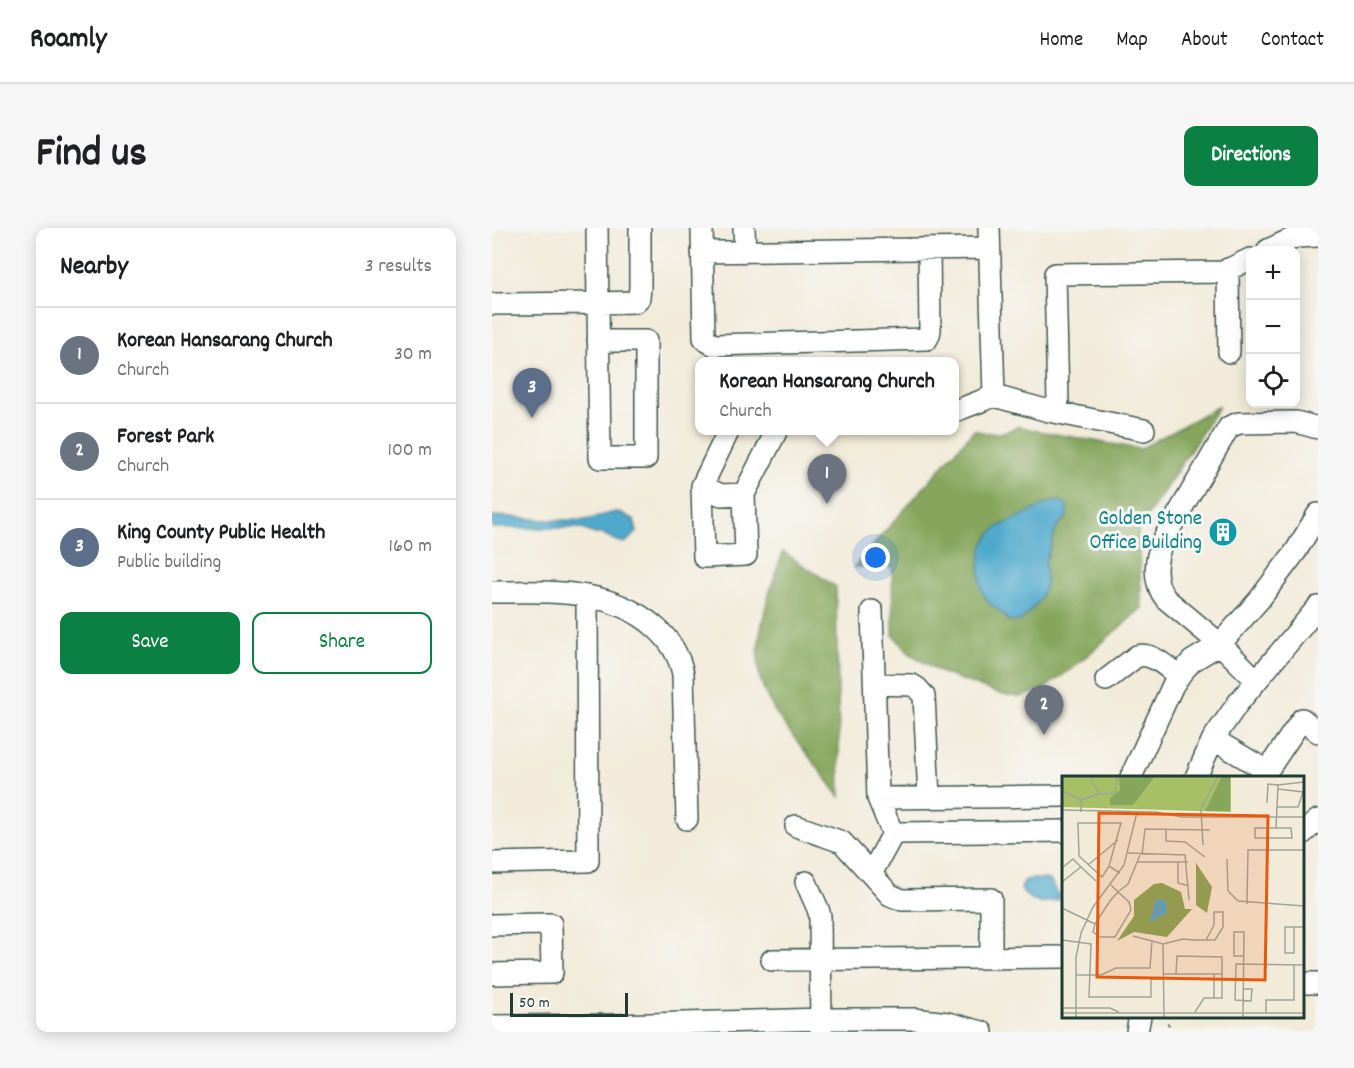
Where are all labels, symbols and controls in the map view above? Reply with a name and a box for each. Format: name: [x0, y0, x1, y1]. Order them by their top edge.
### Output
text: Roamly: [30, 21, 106, 61]
text: Home: [1039, 26, 1083, 56]
text: Map: [1116, 26, 1148, 56]
text: About: [1181, 26, 1228, 56]
text: Contact: [1261, 26, 1324, 56]
text: Find us: [36, 126, 147, 186]
button: Directions: [1184, 126, 1318, 186]
map controls: [1246, 246, 1300, 408]
button: +: [1246, 246, 1300, 300]
text: Nearby: [60, 249, 128, 286]
text: 3 results: [365, 253, 432, 281]
button: −: [1246, 300, 1300, 354]
text: Korean Hansarang Church: [117, 326, 332, 357]
text: 1: [77, 341, 82, 369]
text: 30 m: [394, 341, 432, 369]
button: locate: [1246, 354, 1300, 408]
text: Church: [117, 357, 169, 385]
popup: [695, 357, 959, 435]
text: Korean Hansarang Church: [719, 367, 935, 398]
pin: 3: [512, 368, 552, 418]
text: Church: [719, 398, 772, 426]
text: Forest Park: [117, 422, 214, 453]
text: 2: [75, 437, 84, 465]
text: 100 m: [388, 437, 432, 465]
text: Church: [117, 453, 169, 481]
pin: 1: [808, 454, 846, 504]
place label: Golden Stone Office Building: [1090, 505, 1202, 559]
building icon: Golden Stone Office Building: [1207, 516, 1239, 548]
text: King County Public Health: [117, 518, 325, 549]
text: 3: [75, 533, 84, 561]
text: 160 m: [389, 533, 432, 561]
your location: [861, 543, 890, 572]
text: Public building: [117, 549, 221, 577]
button: Save: [60, 612, 240, 674]
button: Share: [252, 612, 432, 674]
pin: 2: [1024, 686, 1064, 735]
inset map: [1062, 776, 1303, 1017]
scale bar: [510, 990, 628, 1018]
text: 50 m: [519, 992, 550, 1015]

